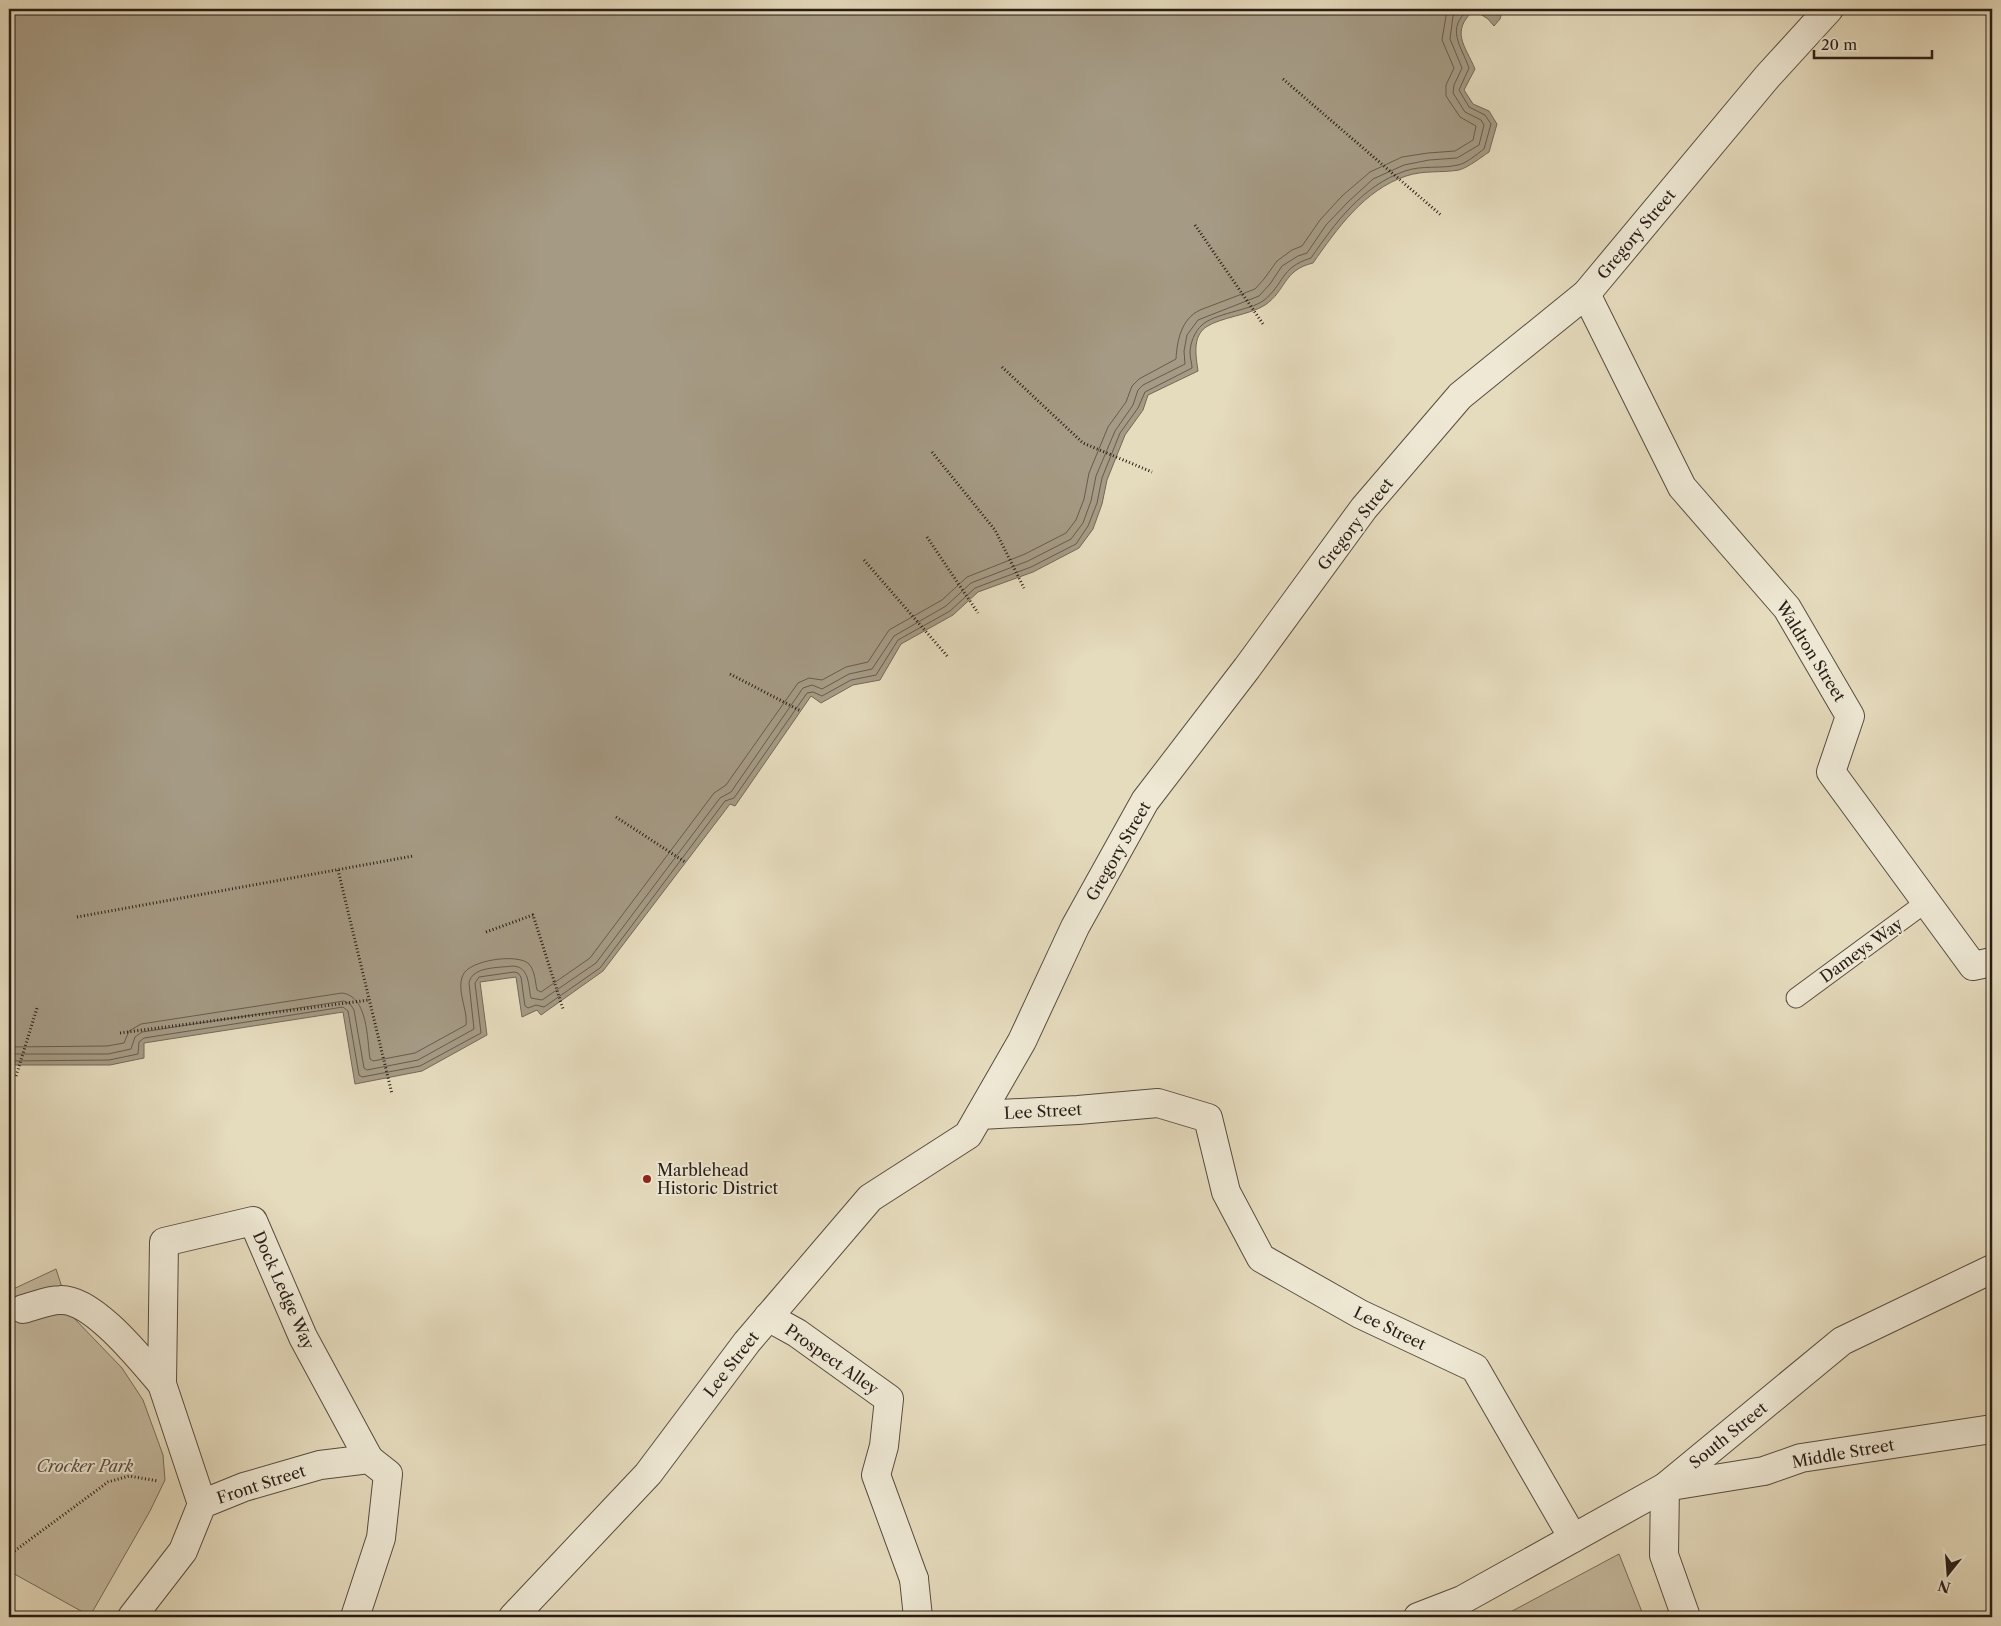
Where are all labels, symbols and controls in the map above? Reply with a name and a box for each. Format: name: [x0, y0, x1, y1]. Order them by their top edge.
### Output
scale bar: [1814, 28, 1931, 60]
text: 20 m: [1821, 35, 1857, 54]
street label: Gregory Street: [1593, 185, 1680, 283]
street label: Gregory Street: [1313, 474, 1397, 574]
street label: Waldron Street: [1772, 596, 1850, 705]
street label: Gregory Street: [1082, 798, 1155, 904]
street label: Dameys Way: [1816, 913, 1907, 987]
street label: Lee Street: [1004, 1099, 1083, 1123]
place label: Marblehead Historic District: [657, 1160, 779, 1198]
marker: Marblehead Historic District: [641, 1173, 653, 1185]
street label: Dock Ledge Way: [249, 1228, 320, 1353]
street label: Lee Street: [1351, 1302, 1430, 1354]
street label: Prospect Alley: [782, 1319, 883, 1399]
street label: Lee Street: [699, 1327, 763, 1401]
street label: South Street: [1685, 1397, 1771, 1473]
street label: Middle Street: [1790, 1434, 1896, 1472]
park label: Crocker Park: [37, 1456, 134, 1476]
street label: Front Street: [214, 1460, 308, 1508]
north arrow: [1924, 1548, 1974, 1598]
text: N: [1936, 1576, 1953, 1597]

